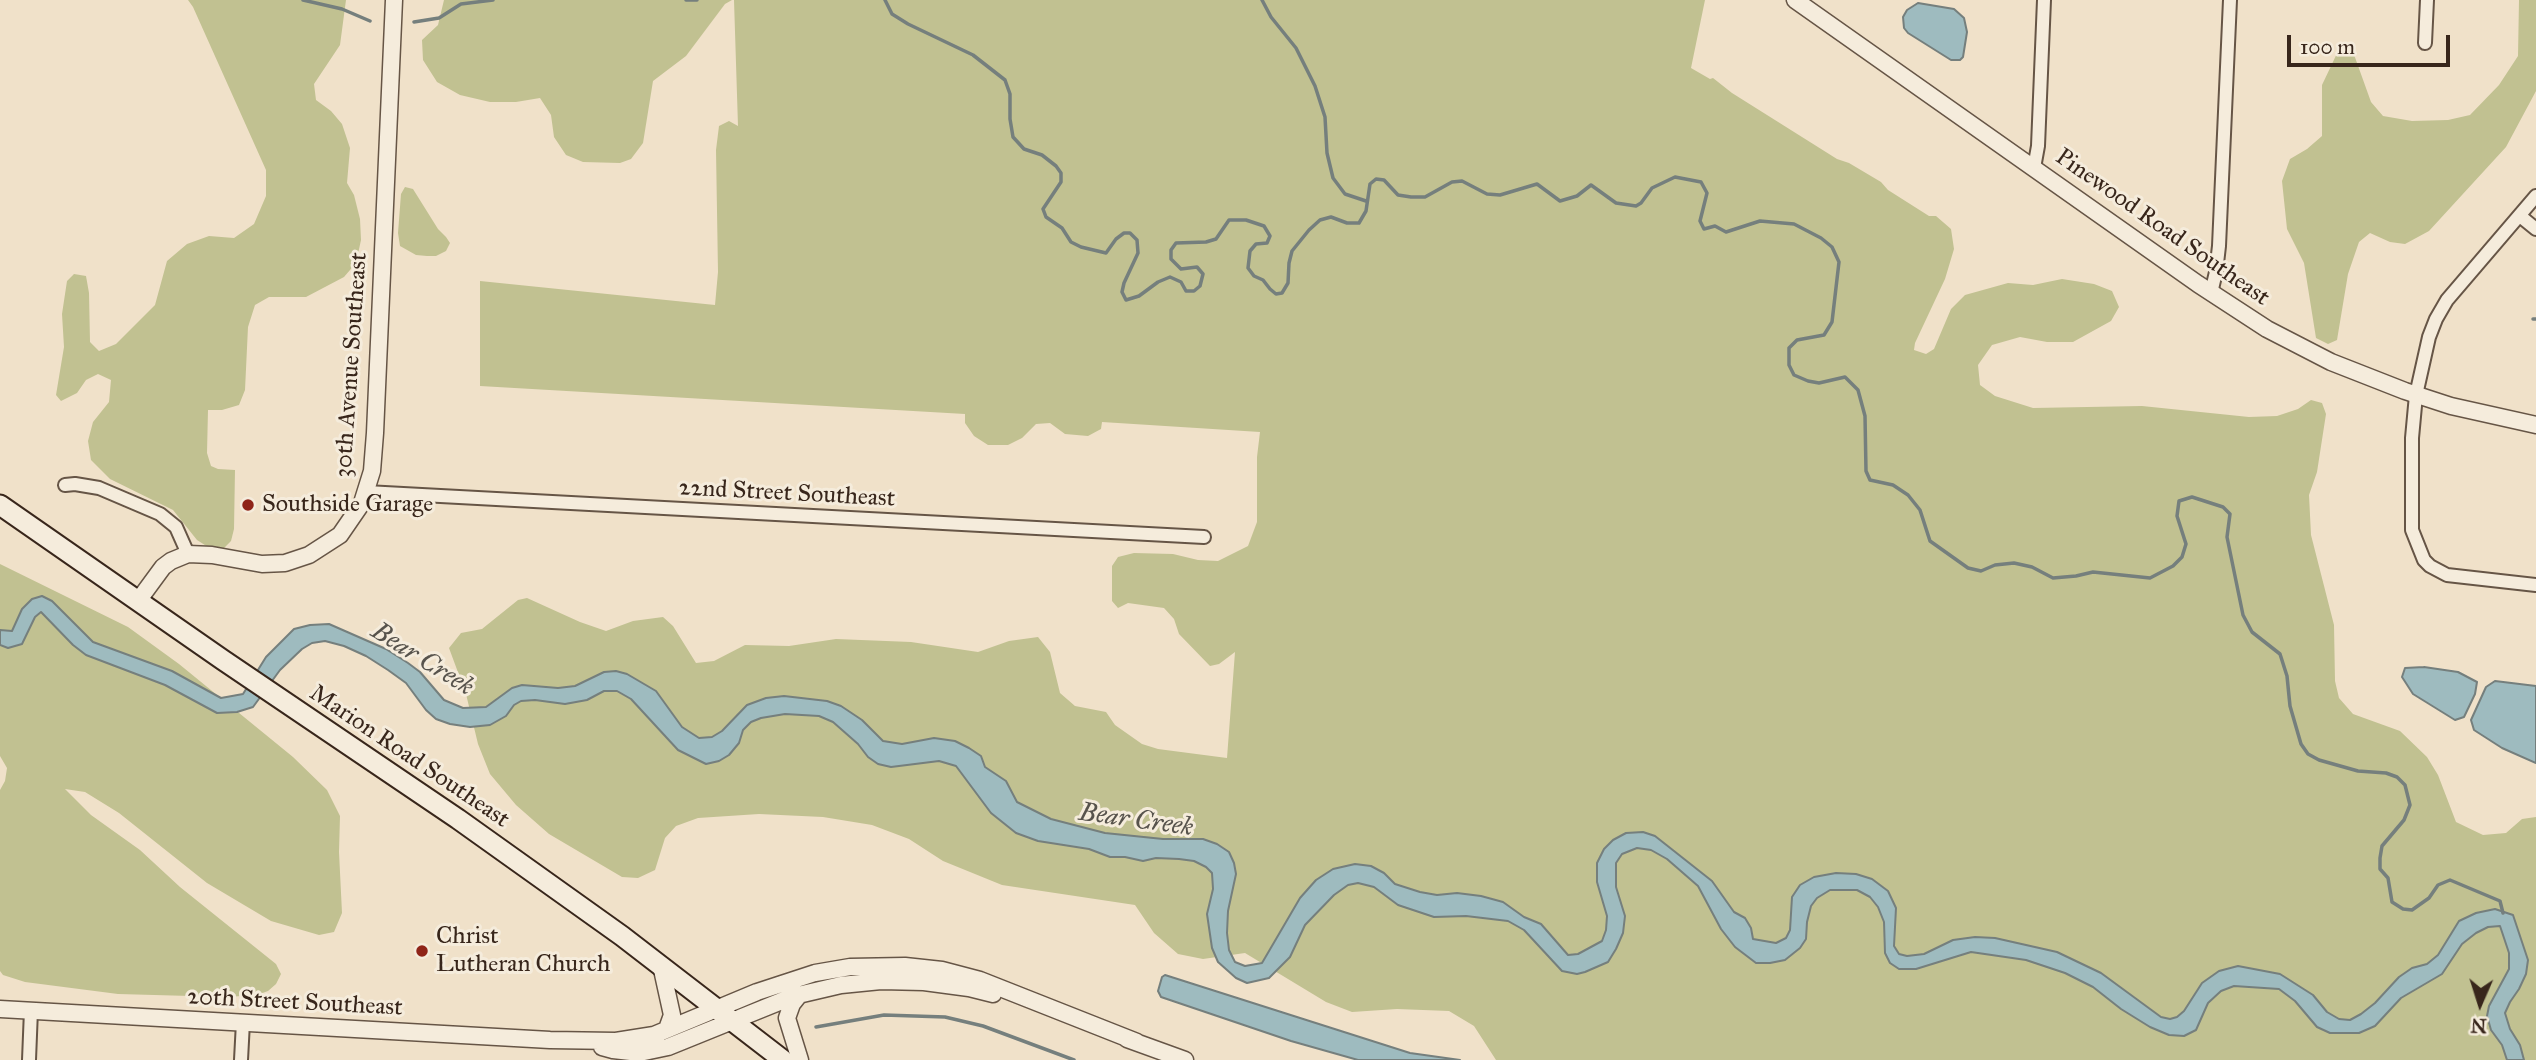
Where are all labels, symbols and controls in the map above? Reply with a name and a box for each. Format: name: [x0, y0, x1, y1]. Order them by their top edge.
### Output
scale bar: [2291, 21, 2454, 65]
text: 100 m: [2300, 34, 2355, 60]
street label: Pinewood Road Southeast: [2049, 143, 2275, 313]
street label: 30th Avenue Southeast: [330, 251, 374, 479]
street label: 22nd Street Southeast: [678, 474, 896, 514]
place label: Southside Garage: [262, 491, 433, 519]
marker: Southside Garage: [240, 497, 256, 513]
water label: Bear Creek: [365, 616, 479, 704]
street label: Marion Road Southeast: [303, 679, 515, 835]
water label: Bear Creek: [1077, 798, 1195, 844]
place label: Christ Lutheran Church: [436, 923, 610, 979]
marker: Christ Lutheran Church: [414, 943, 430, 959]
north arrow: [2445, 969, 2515, 1039]
street label: 20th Street Southeast: [187, 983, 403, 1023]
text: N: [2470, 1014, 2488, 1037]

